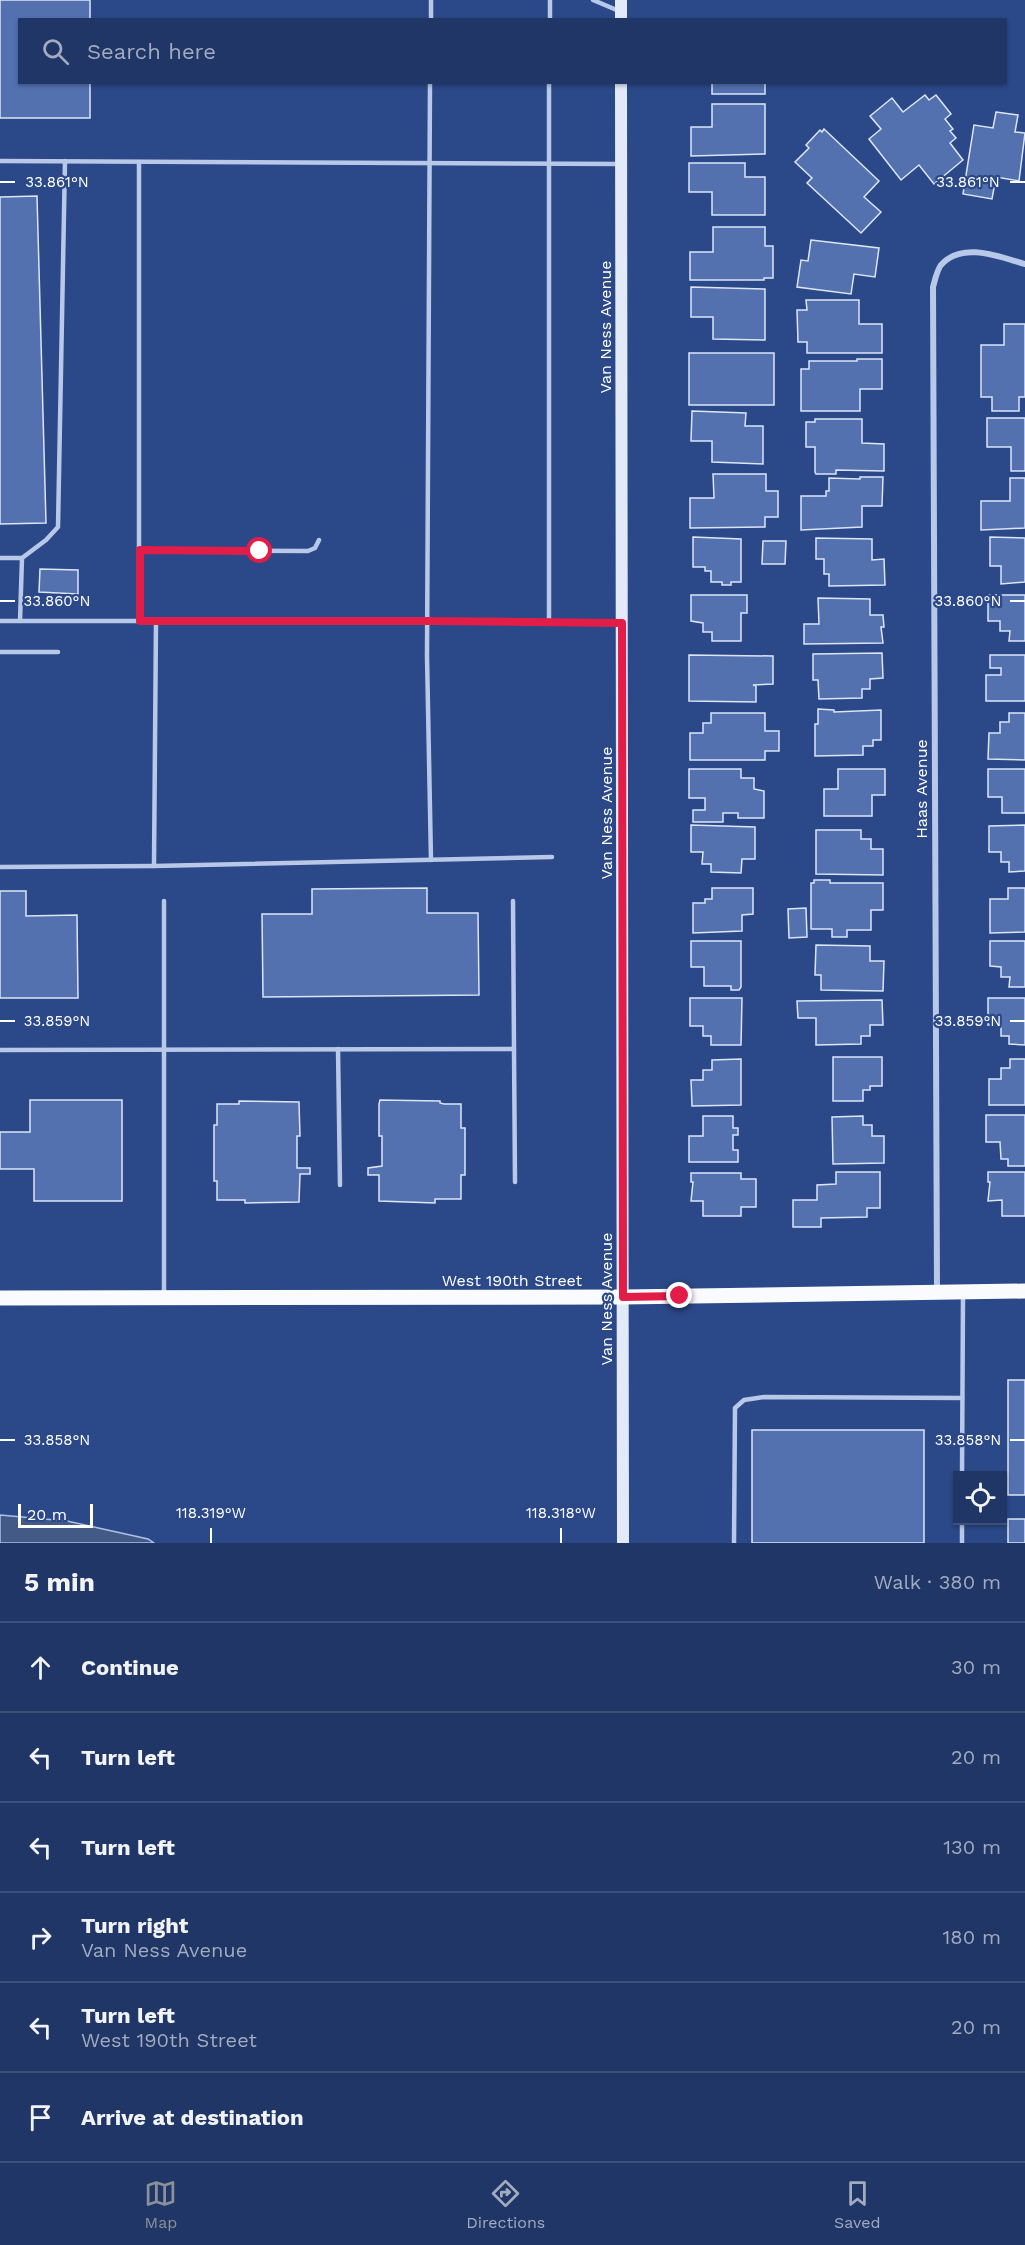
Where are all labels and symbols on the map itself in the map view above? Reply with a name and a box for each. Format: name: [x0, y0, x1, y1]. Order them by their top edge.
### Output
text: 33.861°N: [25, 173, 89, 191]
text: 33.861°N: [936, 173, 1000, 191]
street label: Van Ness Avenue: [596, 261, 615, 393]
route start: [246, 537, 272, 563]
text: 33.860°N: [23, 592, 91, 610]
text: 33.860°N: [934, 592, 1002, 610]
street label: Haas Avenue: [912, 739, 931, 839]
street label: Van Ness Avenue: [597, 747, 616, 879]
text: 33.859°N: [24, 1012, 90, 1030]
text: 33.859°N: [935, 1012, 1001, 1030]
street label: Van Ness Avenue: [597, 1233, 616, 1365]
street label: West 190th Street: [442, 1271, 583, 1290]
route end: [666, 1282, 692, 1308]
text: 33.858°N: [24, 1431, 90, 1449]
text: 33.858°N: [935, 1431, 1001, 1449]
scale bar: [18, 1501, 93, 1528]
text: 118.319°W: [176, 1504, 246, 1522]
text: 118.318°W: [526, 1504, 596, 1522]

